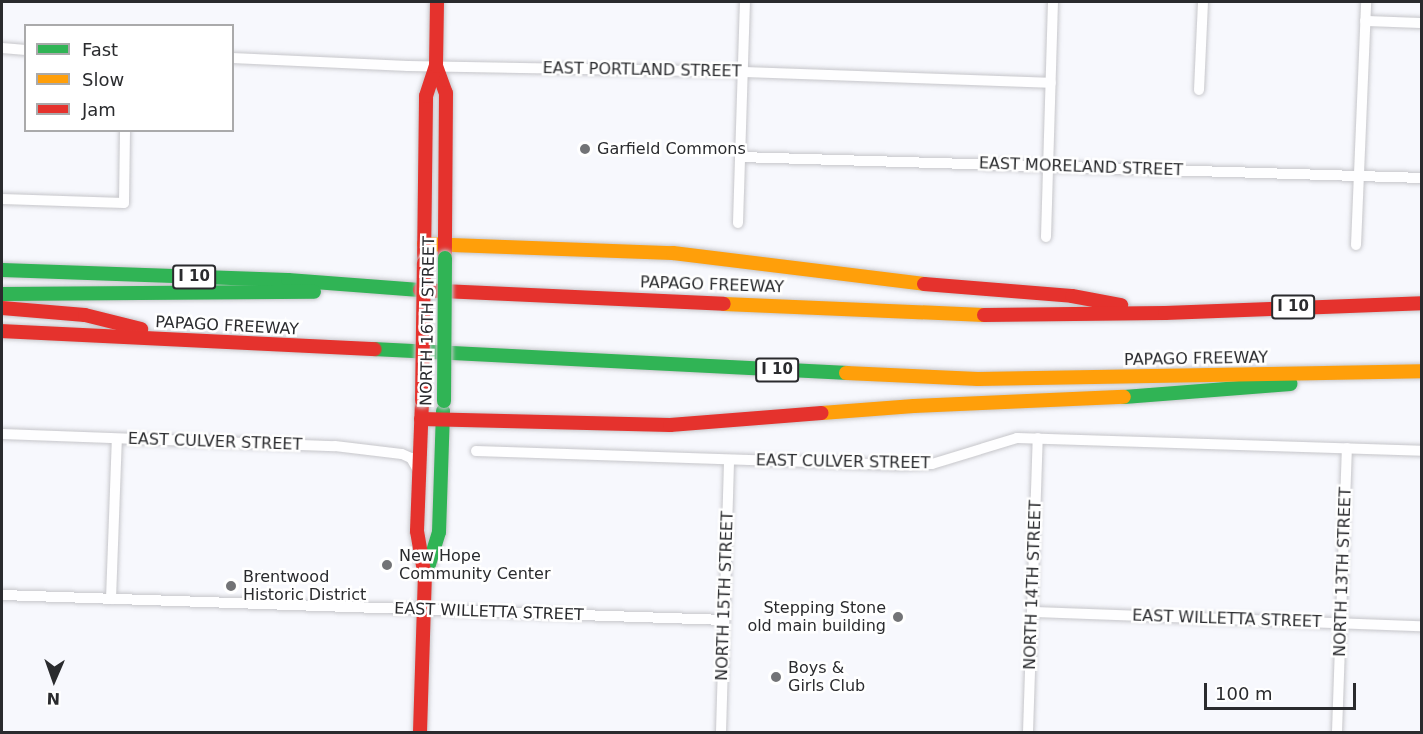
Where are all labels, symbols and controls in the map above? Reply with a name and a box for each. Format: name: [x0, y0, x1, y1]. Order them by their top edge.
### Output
legend: [24, 24, 234, 132]
text: Fast: [82, 39, 118, 60]
street label: EAST PORTLAND STREET: [543, 59, 741, 81]
text: Slow: [82, 69, 124, 90]
text: Jam: [82, 99, 116, 120]
place label: Garfield Commons: [597, 139, 746, 159]
marker: Garfield Commons: [578, 142, 592, 156]
street label: EAST MORELAND STREET: [979, 154, 1183, 180]
street label: NORTH 16TH STREET: [417, 236, 439, 406]
road number: I 10: [172, 265, 216, 289]
street label: PAPAGO FREEWAY: [640, 273, 784, 297]
road number: I 10: [1270, 295, 1316, 319]
street label: PAPAGO FREEWAY: [155, 313, 299, 339]
street label: PAPAGO FREEWAY: [1124, 348, 1268, 370]
road number: I 10: [754, 358, 800, 382]
street label: EAST CULVER STREET: [128, 429, 302, 455]
street label: EAST CULVER STREET: [756, 451, 930, 473]
street label: NORTH 13TH STREET: [1330, 487, 1356, 657]
street label: NORTH 14TH STREET: [1020, 500, 1046, 670]
street label: NORTH 15TH STREET: [712, 511, 738, 681]
place label: New Hope Community Center: [399, 546, 551, 584]
marker: New Hope Community Center: [380, 558, 394, 572]
place label: Brentwood Historic District: [243, 567, 366, 605]
marker: Brentwood Historic District: [224, 579, 238, 593]
place label: Stepping Stone old main building: [747, 598, 886, 636]
street label: EAST WILLETTA STREET: [394, 599, 584, 625]
street label: EAST WILLETTA STREET: [1132, 606, 1322, 632]
marker: Stepping Stone old main building: [891, 610, 905, 624]
north arrow: [24, 650, 84, 710]
place label: Boys & Girls Club: [788, 658, 865, 696]
marker: Boys & Girls Club: [769, 670, 783, 684]
scale bar: [1207, 671, 1358, 709]
text: 100 m: [1215, 683, 1273, 704]
text: N: [46, 689, 60, 708]

